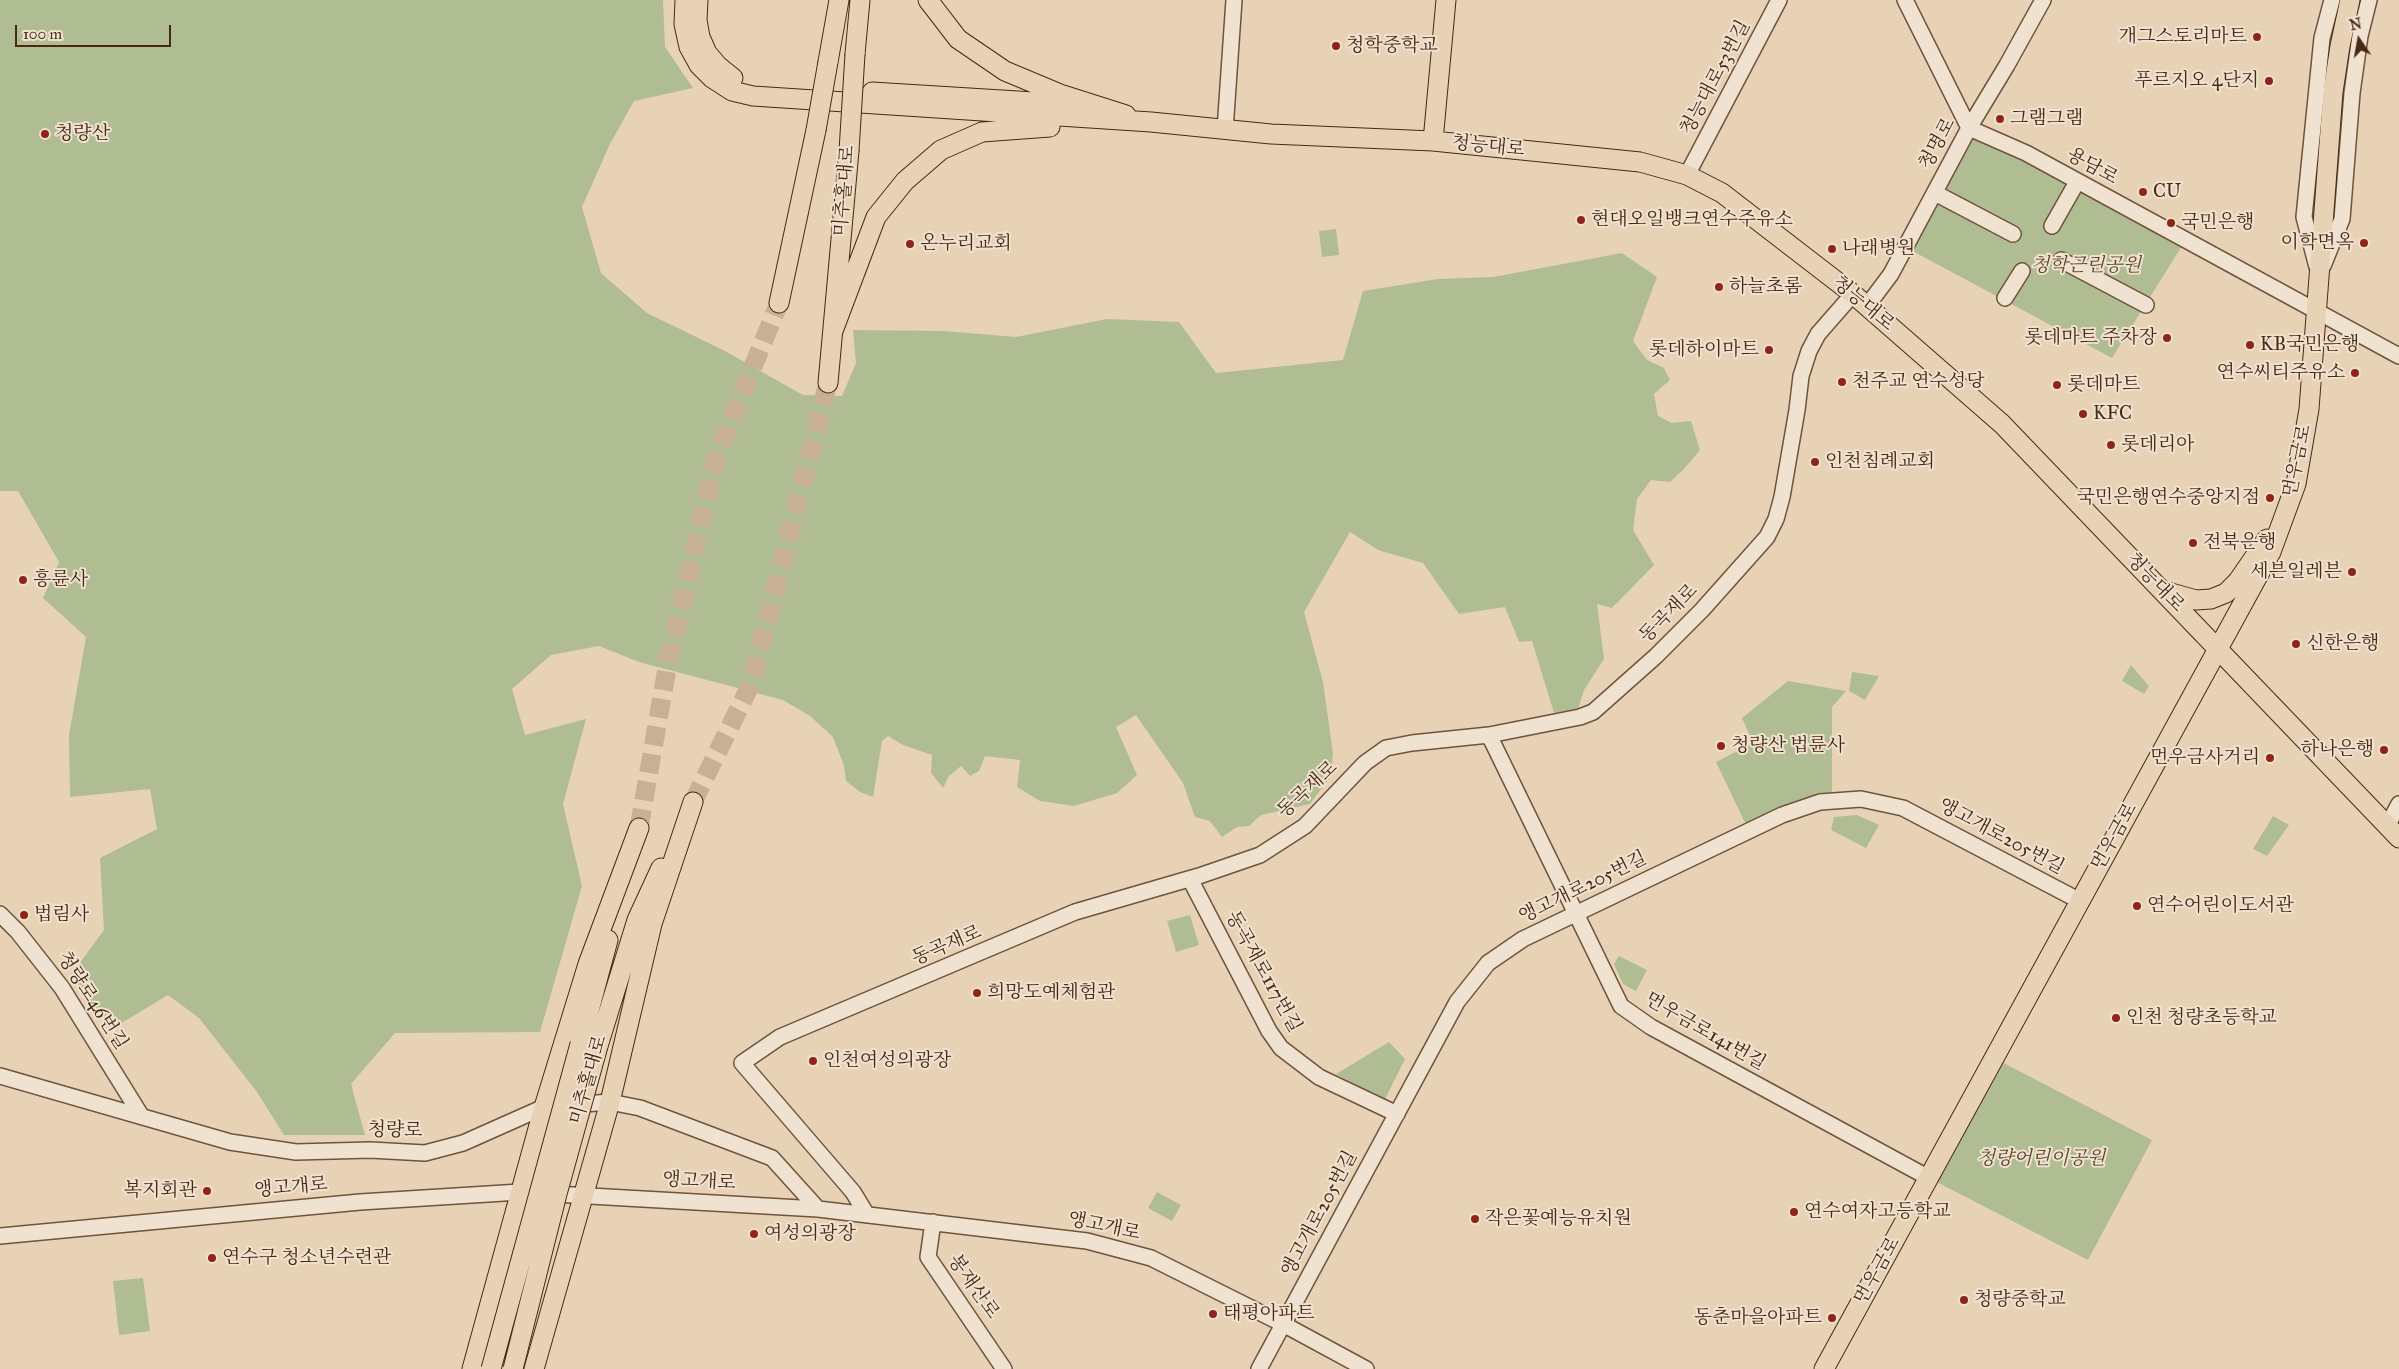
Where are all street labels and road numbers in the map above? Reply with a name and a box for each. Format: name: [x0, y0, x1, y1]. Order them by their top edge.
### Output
street label: 청능대로53번길: [1676, 17, 1756, 139]
street label: 청명로: [1915, 114, 1961, 174]
street label: 청능대로: [1450, 132, 1526, 162]
street label: 미추홀대로: [830, 144, 860, 238]
street label: 용담로: [2062, 144, 2122, 190]
street label: 청능대로: [1828, 272, 1898, 336]
street label: 먼우금로: [2279, 423, 2317, 499]
street label: 청능대로: [2121, 549, 2189, 617]
street label: 동곡재로: [1635, 580, 1703, 648]
street label: 동곡재로: [1273, 757, 1343, 823]
street label: 앵고개로205번길: [1934, 794, 2068, 880]
street label: 먼우금로: [2087, 799, 2143, 875]
street label: 앵고개로205번길: [1515, 847, 1651, 929]
street label: 동곡재로117번길: [1220, 907, 1306, 1037]
street label: 동곡재로: [909, 921, 985, 971]
street label: 청량로46번길: [52, 948, 132, 1054]
street label: 먼우금로141번길: [1641, 988, 1769, 1076]
street label: 미추홀대로: [565, 1033, 613, 1127]
street label: 청량로: [367, 1119, 423, 1143]
street label: 앵고개로205번길: [1277, 1147, 1363, 1281]
street label: 앵고개로: [662, 1169, 736, 1195]
street label: 앵고개로: [253, 1173, 329, 1203]
street label: 앵고개로: [1066, 1208, 1142, 1246]
street label: 먼우금로: [1850, 1233, 1906, 1309]
street label: 봉재산로: [943, 1250, 1003, 1324]

